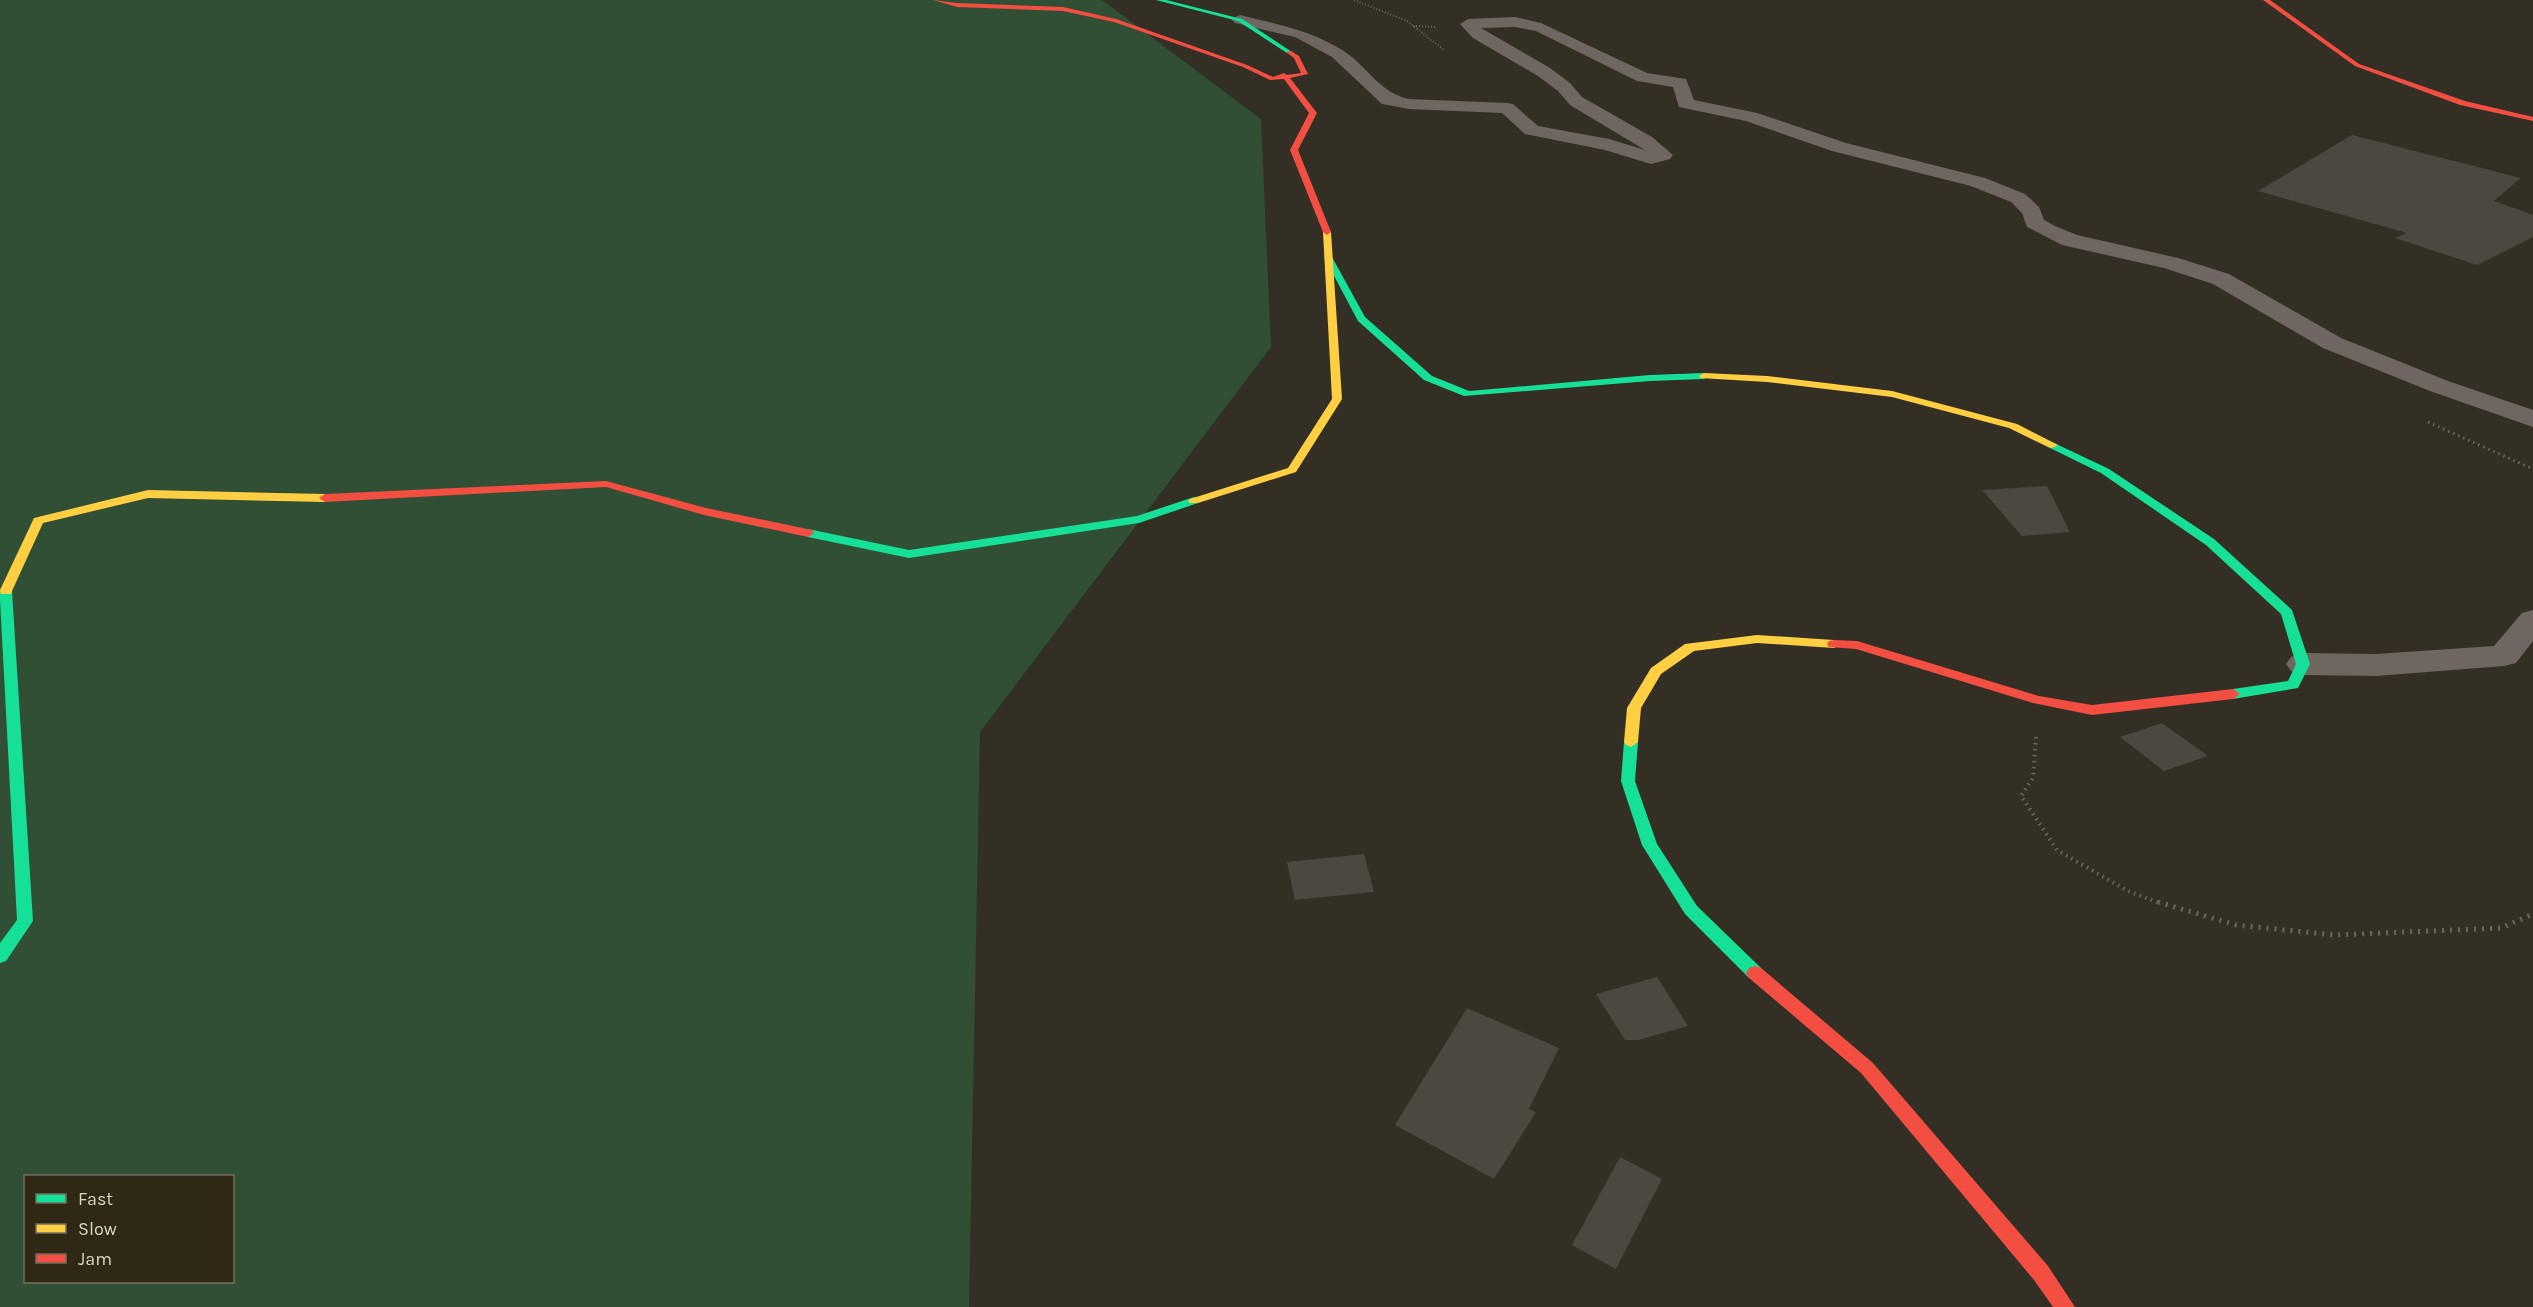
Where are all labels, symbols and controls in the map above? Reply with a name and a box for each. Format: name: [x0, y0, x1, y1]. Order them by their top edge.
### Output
legend: [24, 1175, 234, 1283]
text: Fast: [78, 1188, 113, 1210]
text: Slow: [78, 1218, 117, 1240]
text: Jam: [78, 1248, 112, 1270]

